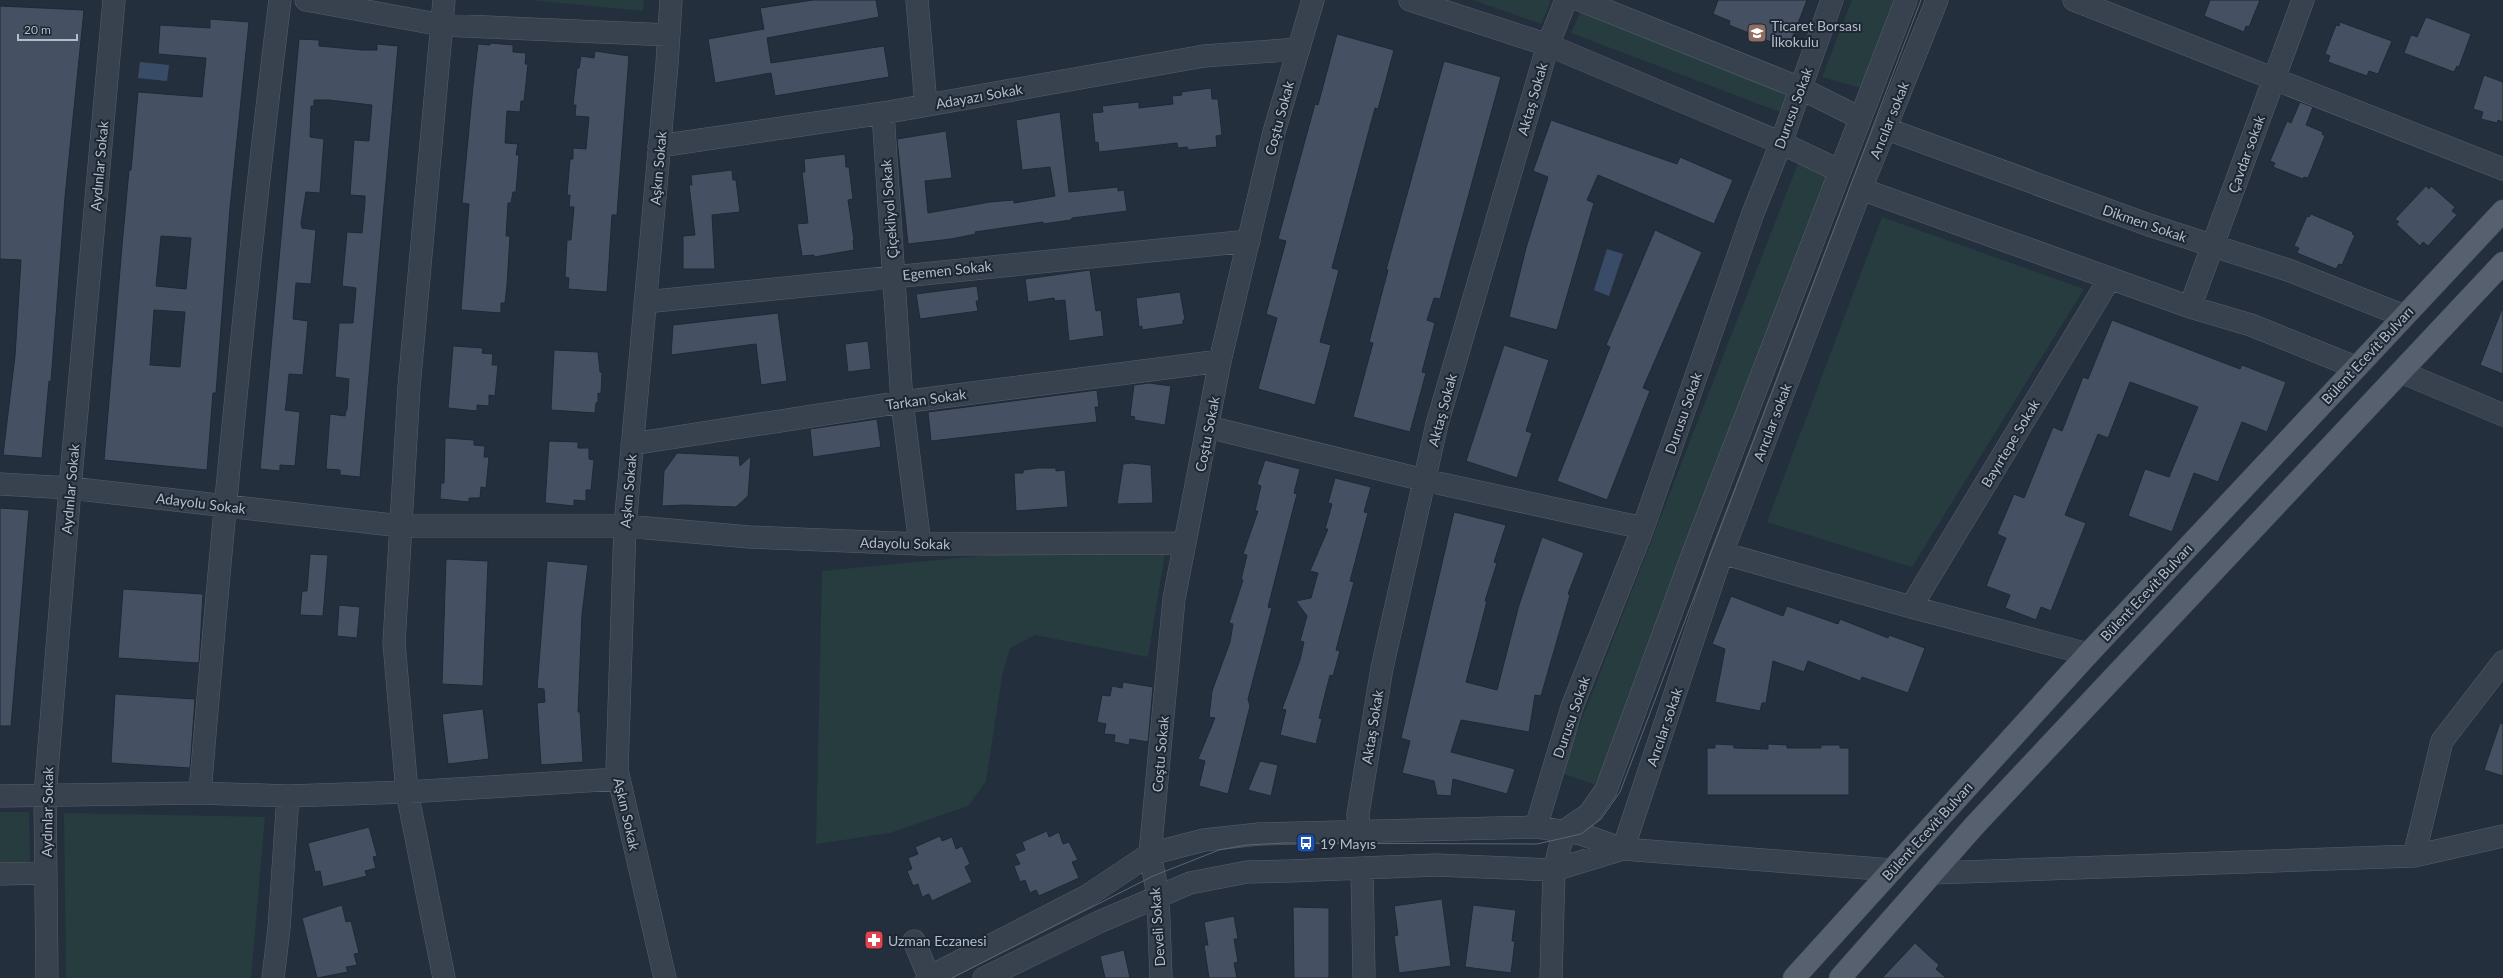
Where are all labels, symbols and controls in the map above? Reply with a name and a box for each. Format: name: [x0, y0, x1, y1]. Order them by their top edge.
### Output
scale bar: [18, 16, 77, 42]
place label: Ticaret Borsası İlkokulu: [1771, 17, 1861, 50]
text: 20 m: [24, 22, 51, 37]
school or university icon: Ticaret Borsası İlkokulu: [1746, 22, 1768, 44]
street label: Aktaş Sokak: [1514, 60, 1551, 137]
street label: Durusu Sokak: [1770, 64, 1816, 151]
street label: Coştu Sokak: [1261, 78, 1297, 157]
street label: Arıcılar sokak: [1866, 78, 1913, 161]
street label: Adayazı Sokak: [934, 80, 1025, 112]
street label: Çavdar sokak: [2224, 112, 2268, 195]
street label: Aydınlar Sokak: [87, 119, 111, 212]
street label: Aşkın Sokak: [646, 129, 670, 206]
street label: Çiçekliyol Sokak: [877, 158, 901, 259]
street label: Dikmen Sokak: [2101, 201, 2190, 246]
street label: Egemen Sokak: [902, 257, 993, 283]
street label: Bülent Ecevit Bulvarı: [2317, 303, 2417, 407]
street label: Durusu Sokak: [1661, 369, 1705, 456]
street label: Aktaş Sokak: [1424, 371, 1460, 448]
street label: Arıcılar sokak: [1749, 380, 1795, 463]
street label: Tarkan Sokak: [885, 385, 968, 413]
street label: Coştu Sokak: [1191, 394, 1223, 473]
street label: Bayırtepe Sokak: [1977, 395, 2043, 490]
street label: Aydınlar Sokak: [58, 442, 82, 535]
street label: Aşkın Sokak: [616, 452, 640, 529]
street label: Adayolu Sokak: [155, 489, 248, 517]
street label: Adayolu Sokak: [860, 534, 951, 552]
street label: Bülent Ecevit Bulvarı: [2096, 540, 2196, 644]
street label: Durusu Sokak: [1549, 673, 1593, 760]
street label: Arıcılar sokak: [1643, 685, 1686, 768]
street label: Aktaş Sokak: [1358, 688, 1386, 765]
street label: Coştu Sokak: [1148, 714, 1172, 793]
street label: Aydınlar Sokak: [38, 766, 56, 857]
street label: Aşkın Sokak: [610, 776, 644, 853]
street label: Bülent Ecevit Bulvarı: [1878, 778, 1976, 884]
bus stop icon: 19 Mayıs: [1295, 832, 1317, 854]
place label: 19 Mayıs: [1320, 835, 1376, 852]
street label: Develi Sokak: [1146, 886, 1168, 967]
pharmacy icon: Uzman Eczanesi: [863, 929, 885, 951]
place label: Uzman Eczanesi: [888, 932, 987, 949]

